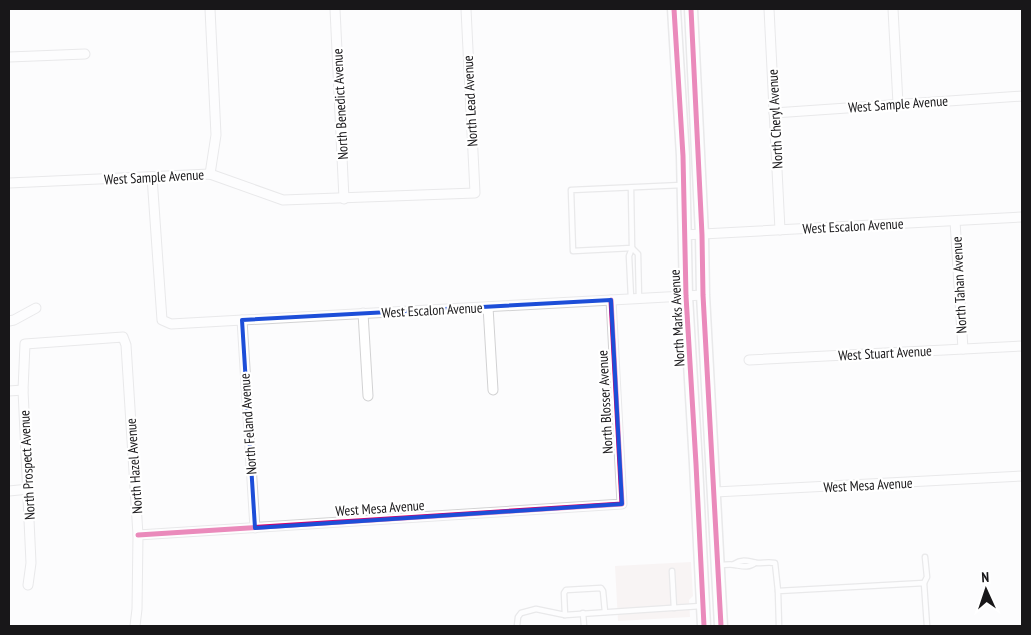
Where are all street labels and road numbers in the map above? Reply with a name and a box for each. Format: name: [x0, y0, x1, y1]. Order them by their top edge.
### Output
street label: North Benedict Avenue: [328, 48, 352, 160]
street label: North Lead Avenue: [459, 55, 481, 147]
street label: North Cheryl Avenue: [763, 69, 787, 169]
street label: West Sample Avenue: [847, 92, 949, 116]
street label: West Sample Avenue: [104, 165, 205, 189]
street label: West Escalon Avenue: [802, 214, 904, 238]
street label: North Tahan Avenue: [947, 236, 971, 334]
street label: North Marks Avenue: [665, 269, 689, 367]
street label: West Escalon Avenue: [381, 298, 483, 322]
street label: West Stuart Avenue: [838, 342, 933, 364]
street label: North Blosser Avenue: [593, 350, 617, 454]
street label: North Feland Avenue: [235, 373, 261, 475]
street label: North Prospect Avenue: [15, 409, 39, 520]
street label: North Hazel Avenue: [122, 417, 146, 514]
street label: West Mesa Avenue: [823, 474, 913, 496]
street label: West Mesa Avenue: [335, 496, 425, 520]

